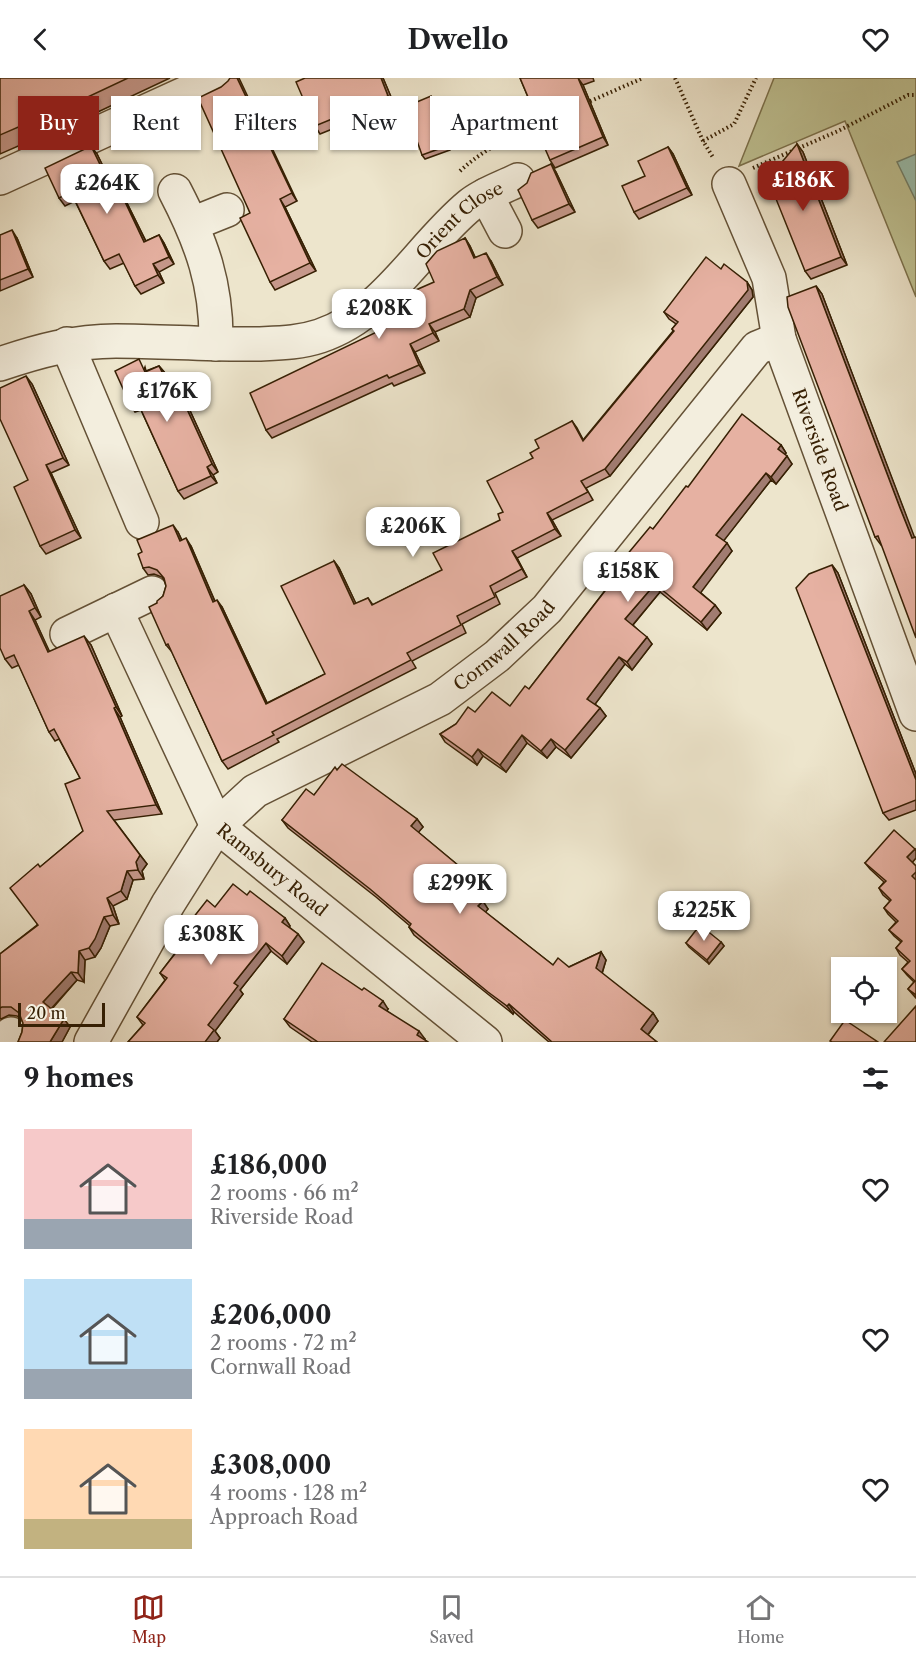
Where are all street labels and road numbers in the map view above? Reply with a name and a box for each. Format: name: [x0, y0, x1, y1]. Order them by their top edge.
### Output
street label: Orient Close: [411, 177, 506, 264]
street label: Riverside Road: [787, 385, 852, 514]
street label: Cornwall Road: [449, 596, 560, 696]
street label: Ramsbury Road: [212, 819, 332, 921]

